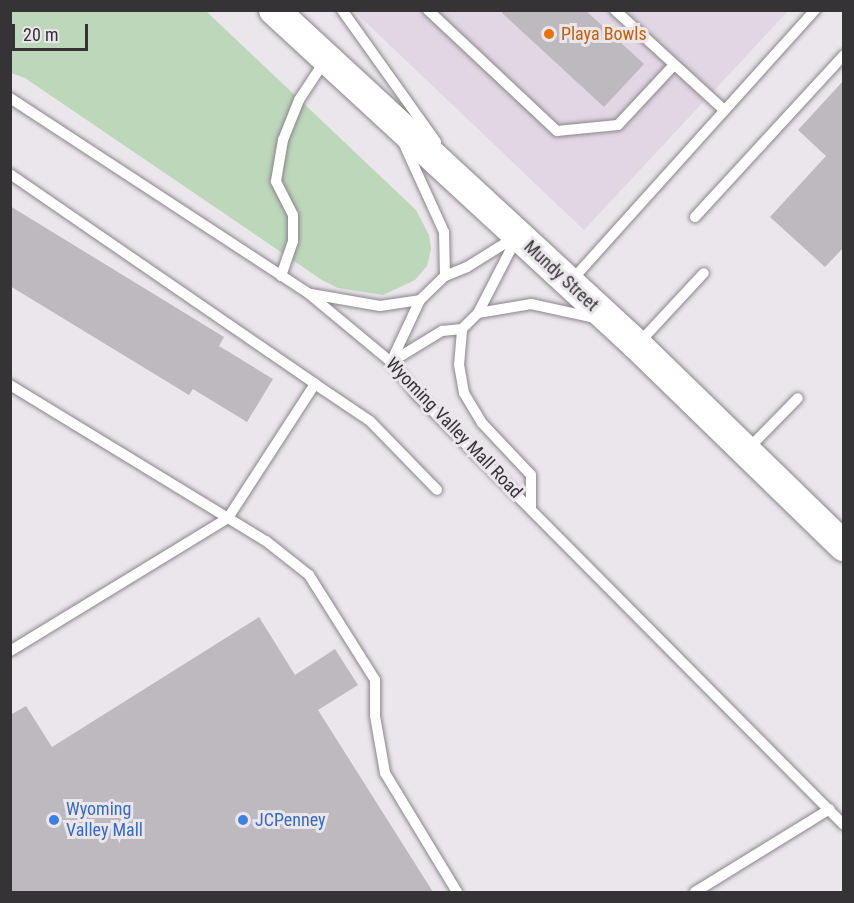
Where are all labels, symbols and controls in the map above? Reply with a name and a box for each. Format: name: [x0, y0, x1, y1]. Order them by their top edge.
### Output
scale bar: [15, 12, 92, 50]
place label: Playa Bowls: [561, 23, 647, 45]
text: 20 m: [23, 24, 58, 45]
marker: Playa Bowls: [542, 27, 556, 41]
street label: Mundy Street: [519, 236, 603, 316]
street label: Wyoming Valley Mall Road: [381, 353, 527, 503]
place label: Wyoming Valley Mall: [66, 799, 143, 842]
place label: JCPenney: [255, 809, 325, 831]
marker: Wyoming Valley Mall: [47, 813, 61, 827]
marker: JCPenney: [236, 813, 250, 827]

